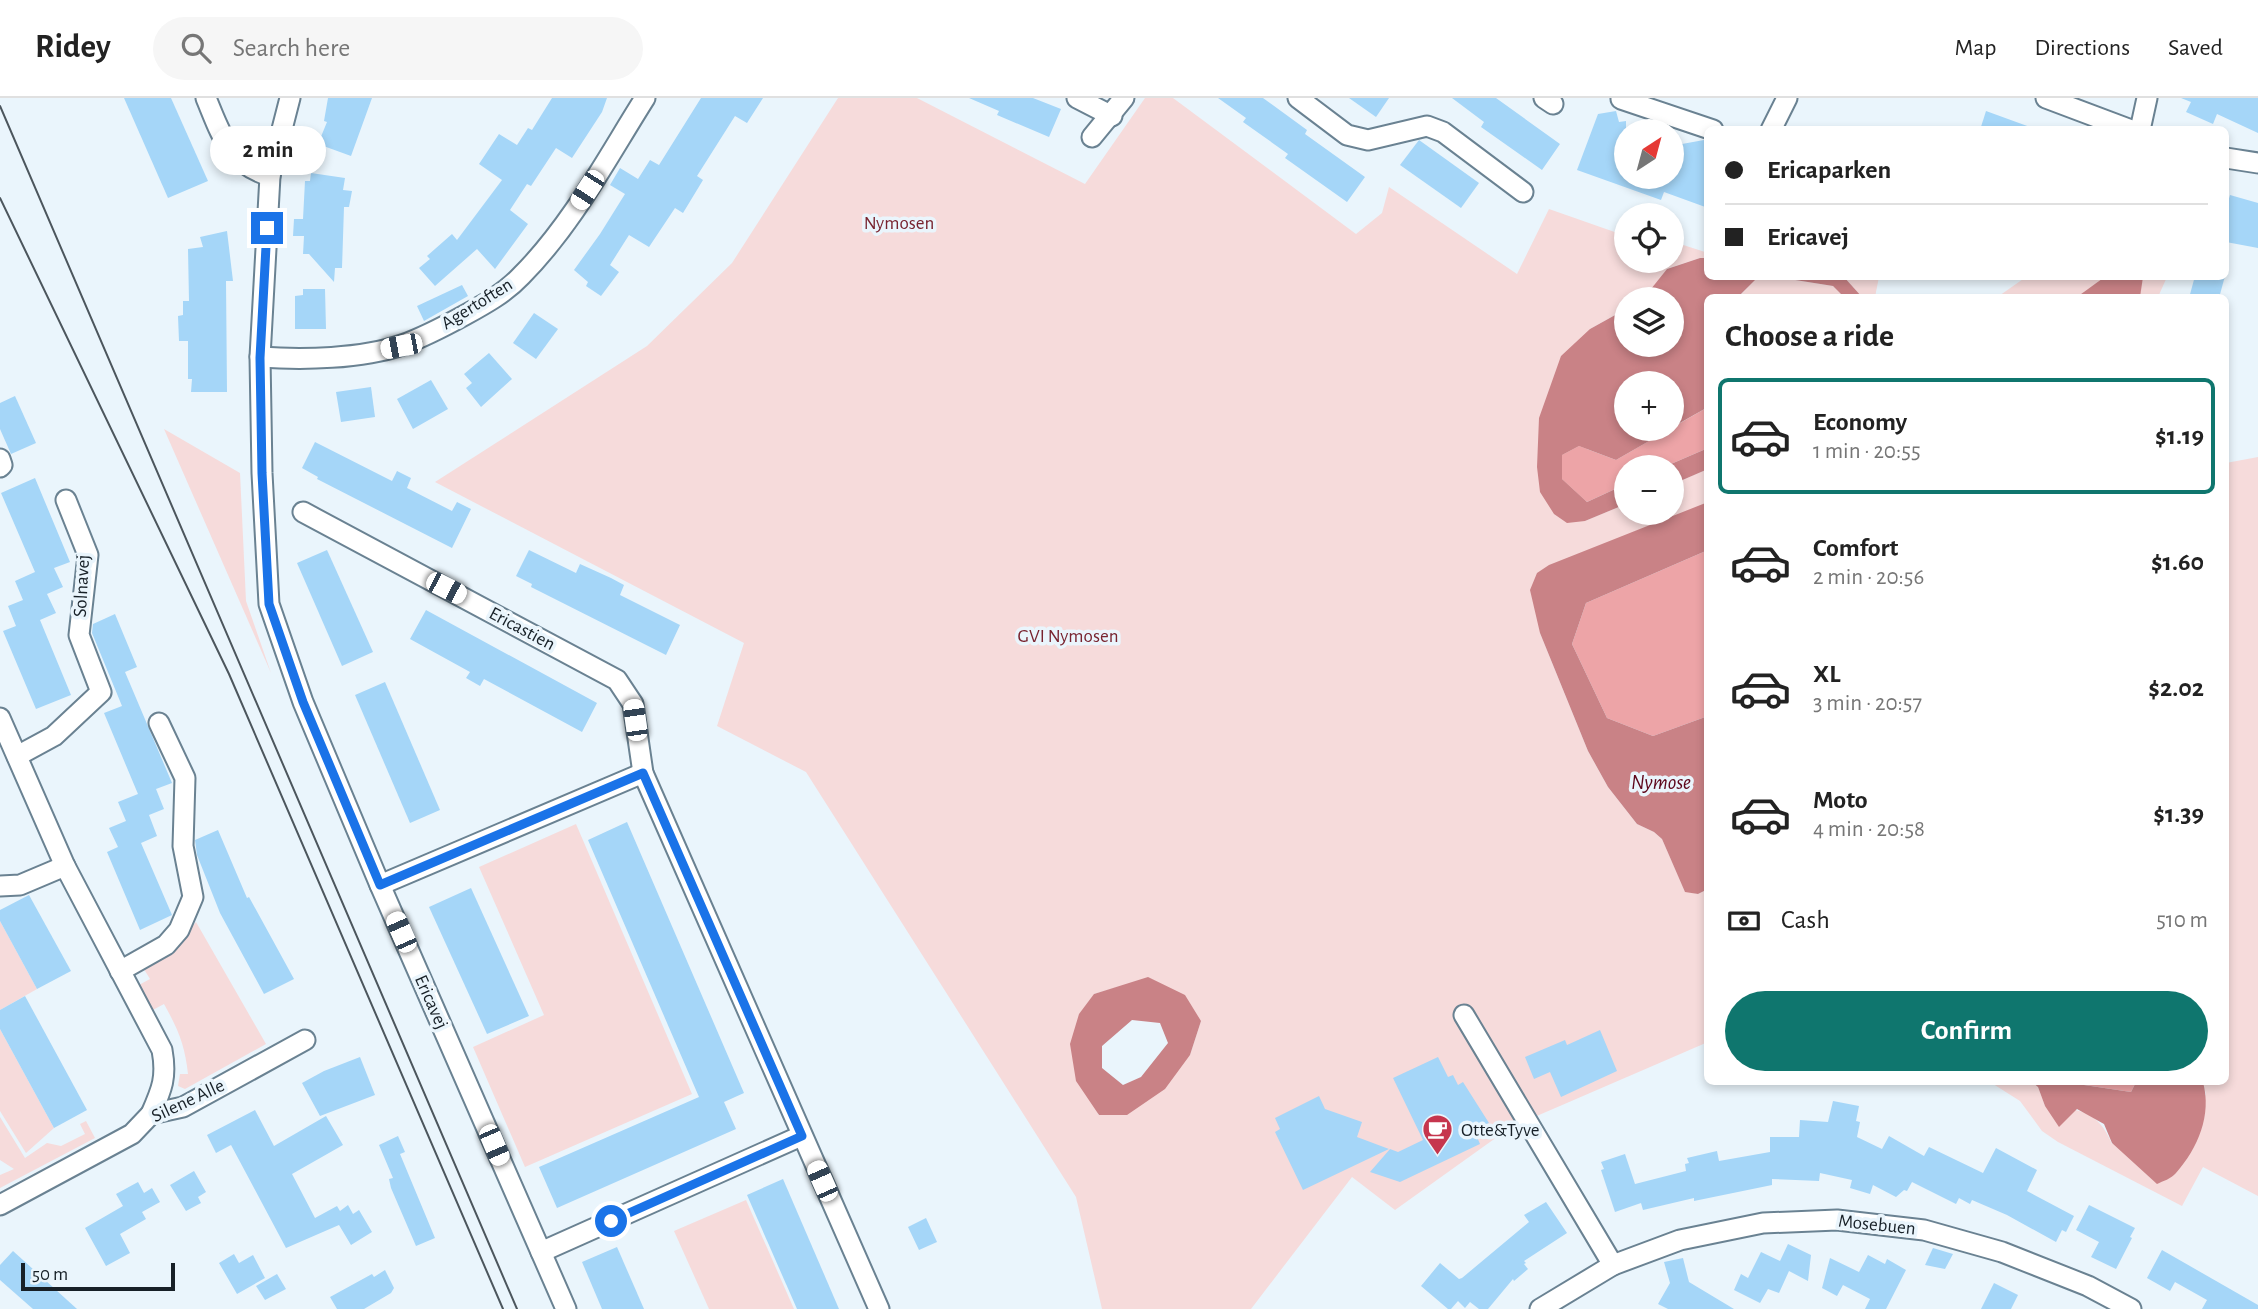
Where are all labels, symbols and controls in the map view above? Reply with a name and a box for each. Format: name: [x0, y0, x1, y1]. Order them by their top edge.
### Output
search box: [153, 17, 643, 80]
icon: search: [177, 29, 215, 67]
text: Ridey: [35, 31, 111, 64]
text: Search here: [233, 35, 350, 61]
text: Map: [1954, 36, 1996, 60]
text: Directions: [2034, 36, 2130, 60]
text: Saved: [2168, 36, 2223, 60]
north arrow: [1614, 119, 1684, 189]
map controls: [1614, 119, 1684, 525]
callout: 2 min: [209, 127, 325, 176]
text: 2 min: [242, 139, 294, 162]
text: Ericaparken: [1767, 157, 1891, 183]
car: [567, 167, 608, 213]
button: locate: [1614, 203, 1684, 273]
route end: [251, 212, 283, 244]
park label: Nymosen: [864, 214, 934, 233]
text: Ericavej: [1767, 224, 1849, 250]
street label: Agertoften: [438, 275, 516, 333]
button: layers: [1614, 287, 1684, 357]
text: Choose a ride: [1725, 320, 1894, 352]
car: [379, 332, 424, 360]
button: +: [1614, 371, 1684, 441]
icon: car: [1729, 405, 1792, 468]
text: Economy: [1813, 409, 1907, 435]
text: $1.19: [2155, 423, 2204, 449]
text: 1 min · 20:55: [1813, 440, 1921, 463]
button: −: [1614, 455, 1684, 525]
icon: car: [1729, 531, 1792, 594]
text: Comfort: [1813, 535, 1898, 561]
text: $1.60: [2151, 549, 2204, 575]
street label: Solnavej: [71, 554, 93, 618]
text: 2 min · 20:56: [1813, 566, 1924, 589]
car: [423, 569, 470, 607]
street label: Ericastien: [486, 604, 558, 654]
park label: GVI Nymosen: [1018, 627, 1118, 646]
icon: car: [1729, 657, 1792, 720]
text: XL: [1813, 661, 1840, 687]
text: $2.02: [2148, 675, 2204, 701]
text: 3 min · 20:57: [1813, 692, 1922, 715]
car: [622, 698, 649, 742]
water label: Nymose: [1631, 772, 1691, 793]
icon: car: [1729, 783, 1792, 846]
text: Moto: [1813, 787, 1868, 813]
text: $1.39: [2153, 801, 2204, 827]
text: 4 min · 20:58: [1813, 818, 1925, 841]
icon: cash: [1725, 902, 1763, 940]
text: Cash: [1781, 907, 1830, 933]
car: [383, 909, 420, 955]
text: 510 m: [2156, 909, 2208, 932]
street label: Ericavej: [411, 972, 451, 1032]
button: Confirm: [1725, 991, 2208, 1071]
street label: Silene Alle: [149, 1076, 227, 1126]
cafe icon: Otte&Tyve: [1421, 1113, 1455, 1157]
place label: Otte&Tyve: [1461, 1121, 1540, 1140]
car: [477, 1122, 512, 1168]
car: [804, 1158, 841, 1204]
route start: [595, 1205, 627, 1237]
street label: Mosebuen: [1837, 1211, 1917, 1239]
scale bar: [21, 1260, 175, 1292]
text: 50 m: [32, 1265, 68, 1284]

